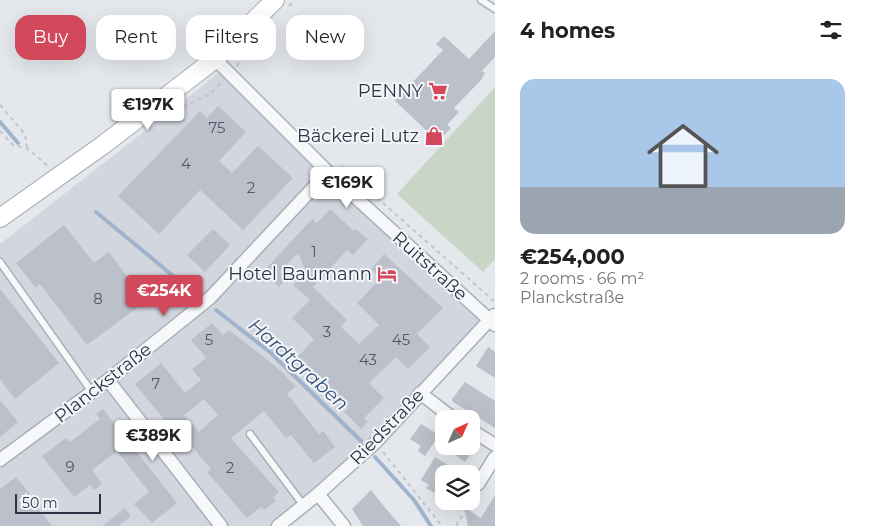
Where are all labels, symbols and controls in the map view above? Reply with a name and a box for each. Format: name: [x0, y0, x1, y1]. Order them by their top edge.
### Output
chip: Buy: [15, 15, 86, 60]
chip: Rent: [96, 15, 176, 60]
chip: Filters: [186, 15, 276, 60]
chip: New: [286, 15, 364, 60]
icon: filters: [817, 16, 845, 44]
text: 4 homes: [520, 18, 615, 43]
place label: PENNY: [358, 80, 424, 102]
supermarket icon: PENNY: [427, 80, 449, 102]
pin: €197K: [113, 88, 183, 131]
text: €197K: [122, 95, 174, 114]
icon: home: [638, 111, 728, 201]
house number: 75: [208, 118, 226, 137]
place label: Bäckerei Lutz: [297, 125, 419, 147]
shop icon: Bäckerei Lutz: [423, 125, 445, 147]
house number: 4: [181, 154, 191, 173]
pin: €169K: [312, 166, 382, 209]
text: €169K: [321, 173, 373, 192]
house number: 2: [247, 178, 255, 197]
street label: Ruitstraße: [388, 227, 472, 305]
house number: 1: [311, 242, 317, 261]
text: €254,000: [520, 244, 625, 269]
place label: Hotel Baumann: [228, 263, 372, 285]
hotel icon: Hotel Baumann: [376, 263, 398, 285]
text: 2 rooms · 66 m²: [520, 269, 644, 288]
pin: €254K: [129, 274, 199, 317]
text: €254K: [137, 281, 191, 300]
text: Planckstraße: [520, 288, 624, 307]
house number: 8: [93, 289, 103, 308]
water label: Hardtgraben: [244, 314, 353, 415]
house number: 3: [323, 322, 331, 341]
house number: 5: [205, 330, 213, 349]
house number: 45: [392, 330, 410, 349]
street label: Planckstraße: [50, 338, 156, 428]
house number: 43: [359, 350, 377, 369]
house number: 7: [152, 374, 161, 393]
street label: Riedstraße: [345, 384, 429, 470]
north arrow: [435, 410, 480, 455]
map controls: [435, 410, 480, 510]
pin: €389K: [118, 420, 188, 462]
text: €389K: [125, 426, 181, 445]
house number: 9: [65, 457, 75, 476]
house number: 2: [226, 458, 234, 477]
button: layers: [435, 465, 480, 510]
scale bar: [15, 491, 101, 514]
text: 50 m: [22, 494, 58, 512]

